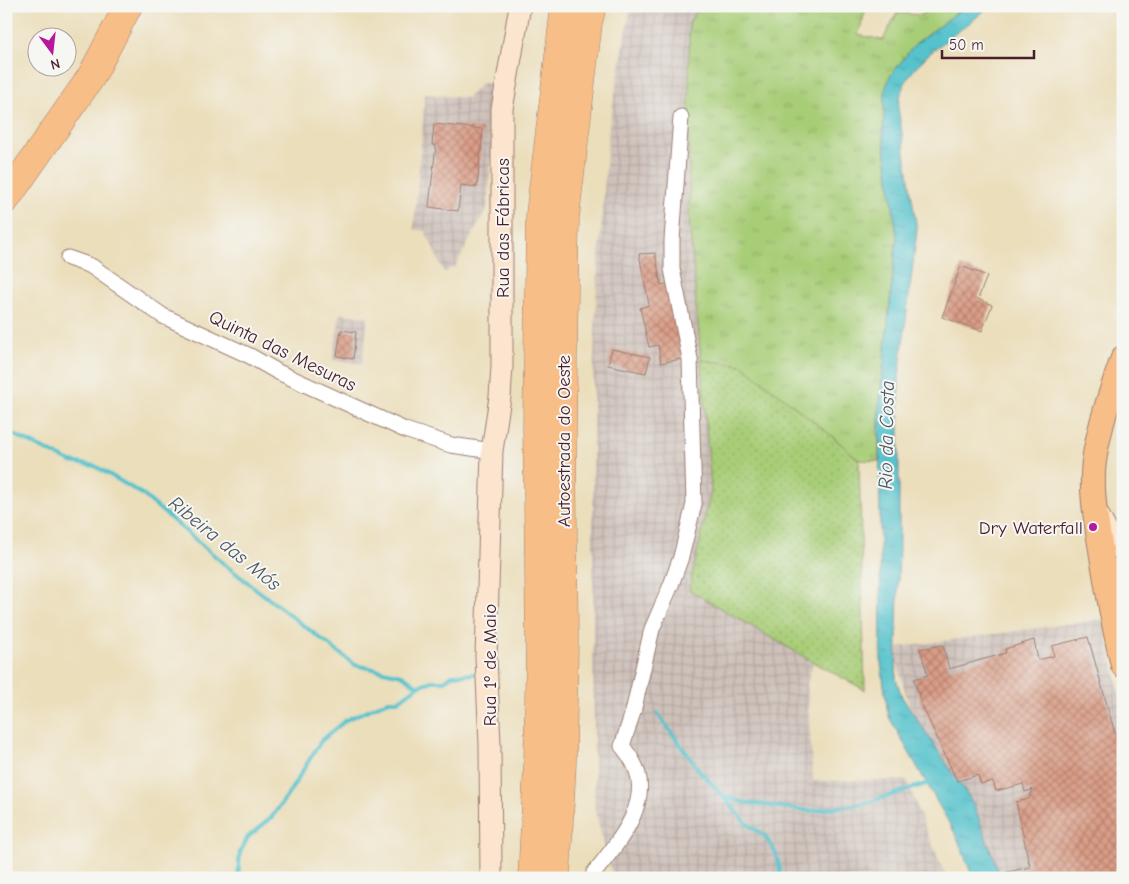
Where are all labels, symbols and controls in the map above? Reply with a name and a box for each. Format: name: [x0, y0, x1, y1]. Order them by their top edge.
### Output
north arrow: [28, 28, 78, 78]
scale bar: [942, 28, 1034, 60]
text: 50 m: [949, 36, 984, 54]
text: N: [49, 55, 62, 73]
street label: Rua das Fábricas: [492, 158, 514, 298]
street label: Quinta das Mesuras: [205, 306, 360, 396]
street label: Autoestrada do Oeste: [553, 355, 575, 527]
water label: Rio da Costa: [874, 380, 899, 490]
water label: Ribeira das Mós: [164, 491, 286, 596]
place label: Dry Waterfall: [979, 517, 1083, 539]
marker: Dry Waterfall: [1087, 521, 1099, 533]
street label: Rua 1º de Maio: [479, 604, 501, 726]

